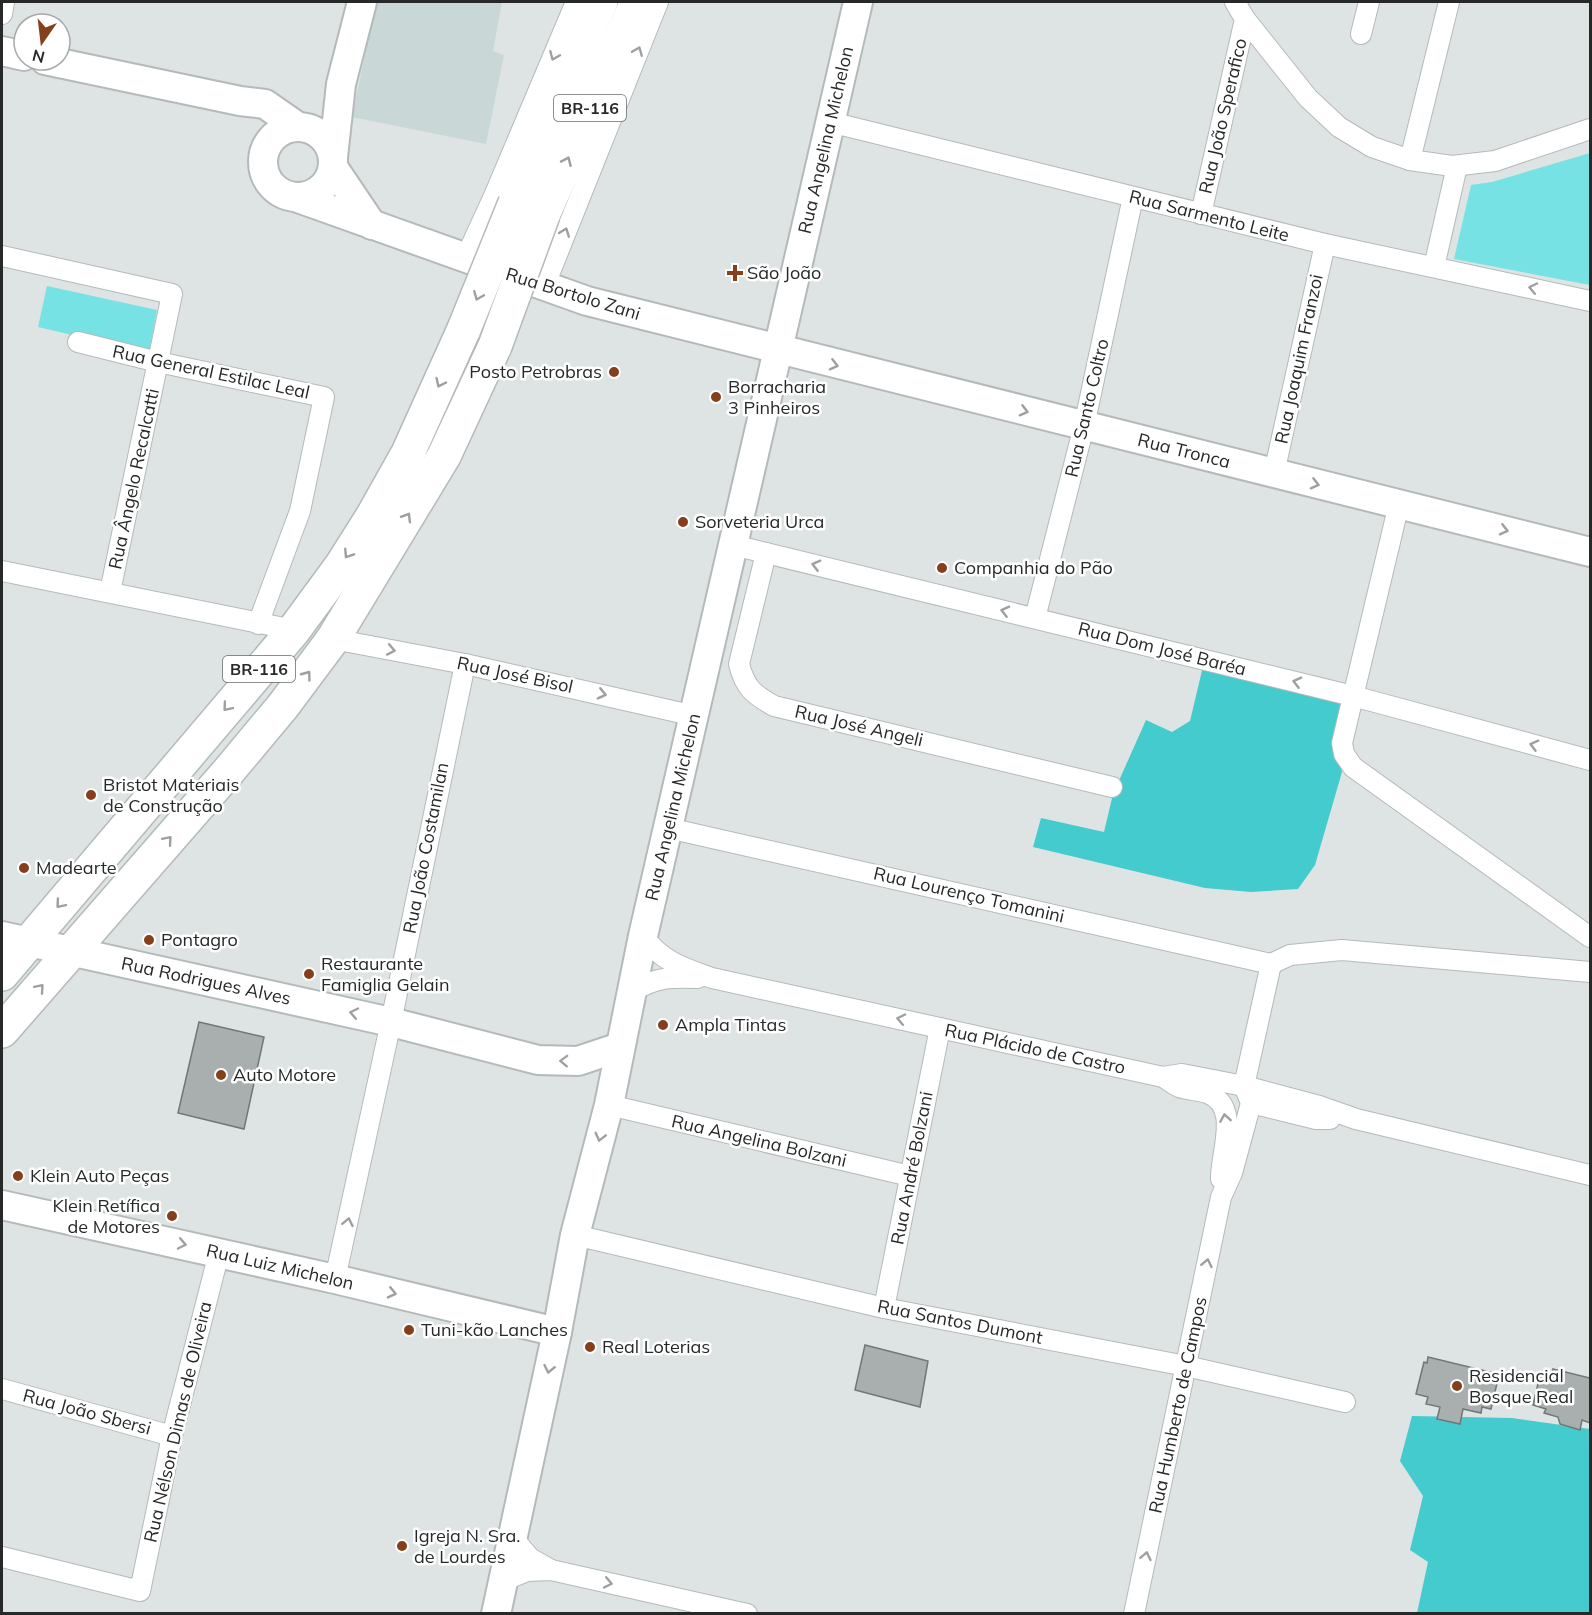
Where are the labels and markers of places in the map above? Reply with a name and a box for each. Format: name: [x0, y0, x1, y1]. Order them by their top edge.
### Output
place label: São João: [747, 261, 821, 284]
marker: São João: [728, 266, 742, 280]
place label: Posto Petrobras: [469, 360, 602, 383]
marker: Posto Petrobras: [607, 365, 621, 379]
place label: Borracharia 3 Pinheiros: [728, 375, 826, 419]
marker: Borracharia 3 Pinheiros: [709, 390, 723, 404]
place label: Sorveteria Urca: [695, 510, 824, 533]
marker: Sorveteria Urca: [676, 515, 690, 529]
place label: Companhia do Pão: [954, 556, 1113, 579]
marker: Companhia do Pão: [935, 561, 949, 575]
place label: Bristot Materiais de Construção: [103, 773, 239, 817]
marker: Bristot Materiais de Construção: [84, 788, 98, 802]
place label: Madearte: [36, 856, 117, 879]
marker: Madearte: [17, 861, 31, 875]
place label: Pontagro: [161, 928, 238, 951]
marker: Pontagro: [142, 933, 156, 947]
place label: Restaurante Famiglia Gelain: [321, 952, 449, 996]
marker: Restaurante Famiglia Gelain: [302, 967, 316, 981]
place label: Ampla Tintas: [675, 1013, 786, 1036]
marker: Ampla Tintas: [656, 1018, 670, 1032]
place label: Auto Motore: [233, 1063, 336, 1086]
marker: Auto Motore: [214, 1068, 228, 1082]
place label: Klein Auto Peças: [30, 1164, 170, 1187]
marker: Klein Auto Peças: [11, 1169, 25, 1183]
place label: Klein Retífica de Motores: [52, 1194, 160, 1238]
marker: Klein Retífica de Motores: [165, 1209, 179, 1223]
place label: Tuni-kão Lanches: [421, 1318, 568, 1341]
marker: Tuni-kão Lanches: [402, 1323, 416, 1337]
place label: Real Loterias: [602, 1335, 710, 1358]
marker: Real Loterias: [583, 1340, 597, 1354]
place label: Residencial Bosque Real: [1469, 1364, 1573, 1408]
marker: Residencial Bosque Real: [1450, 1379, 1464, 1393]
place label: Igreja N. Sra. de Lourdes: [414, 1524, 520, 1568]
marker: Igreja N. Sra. de Lourdes: [395, 1539, 409, 1553]

